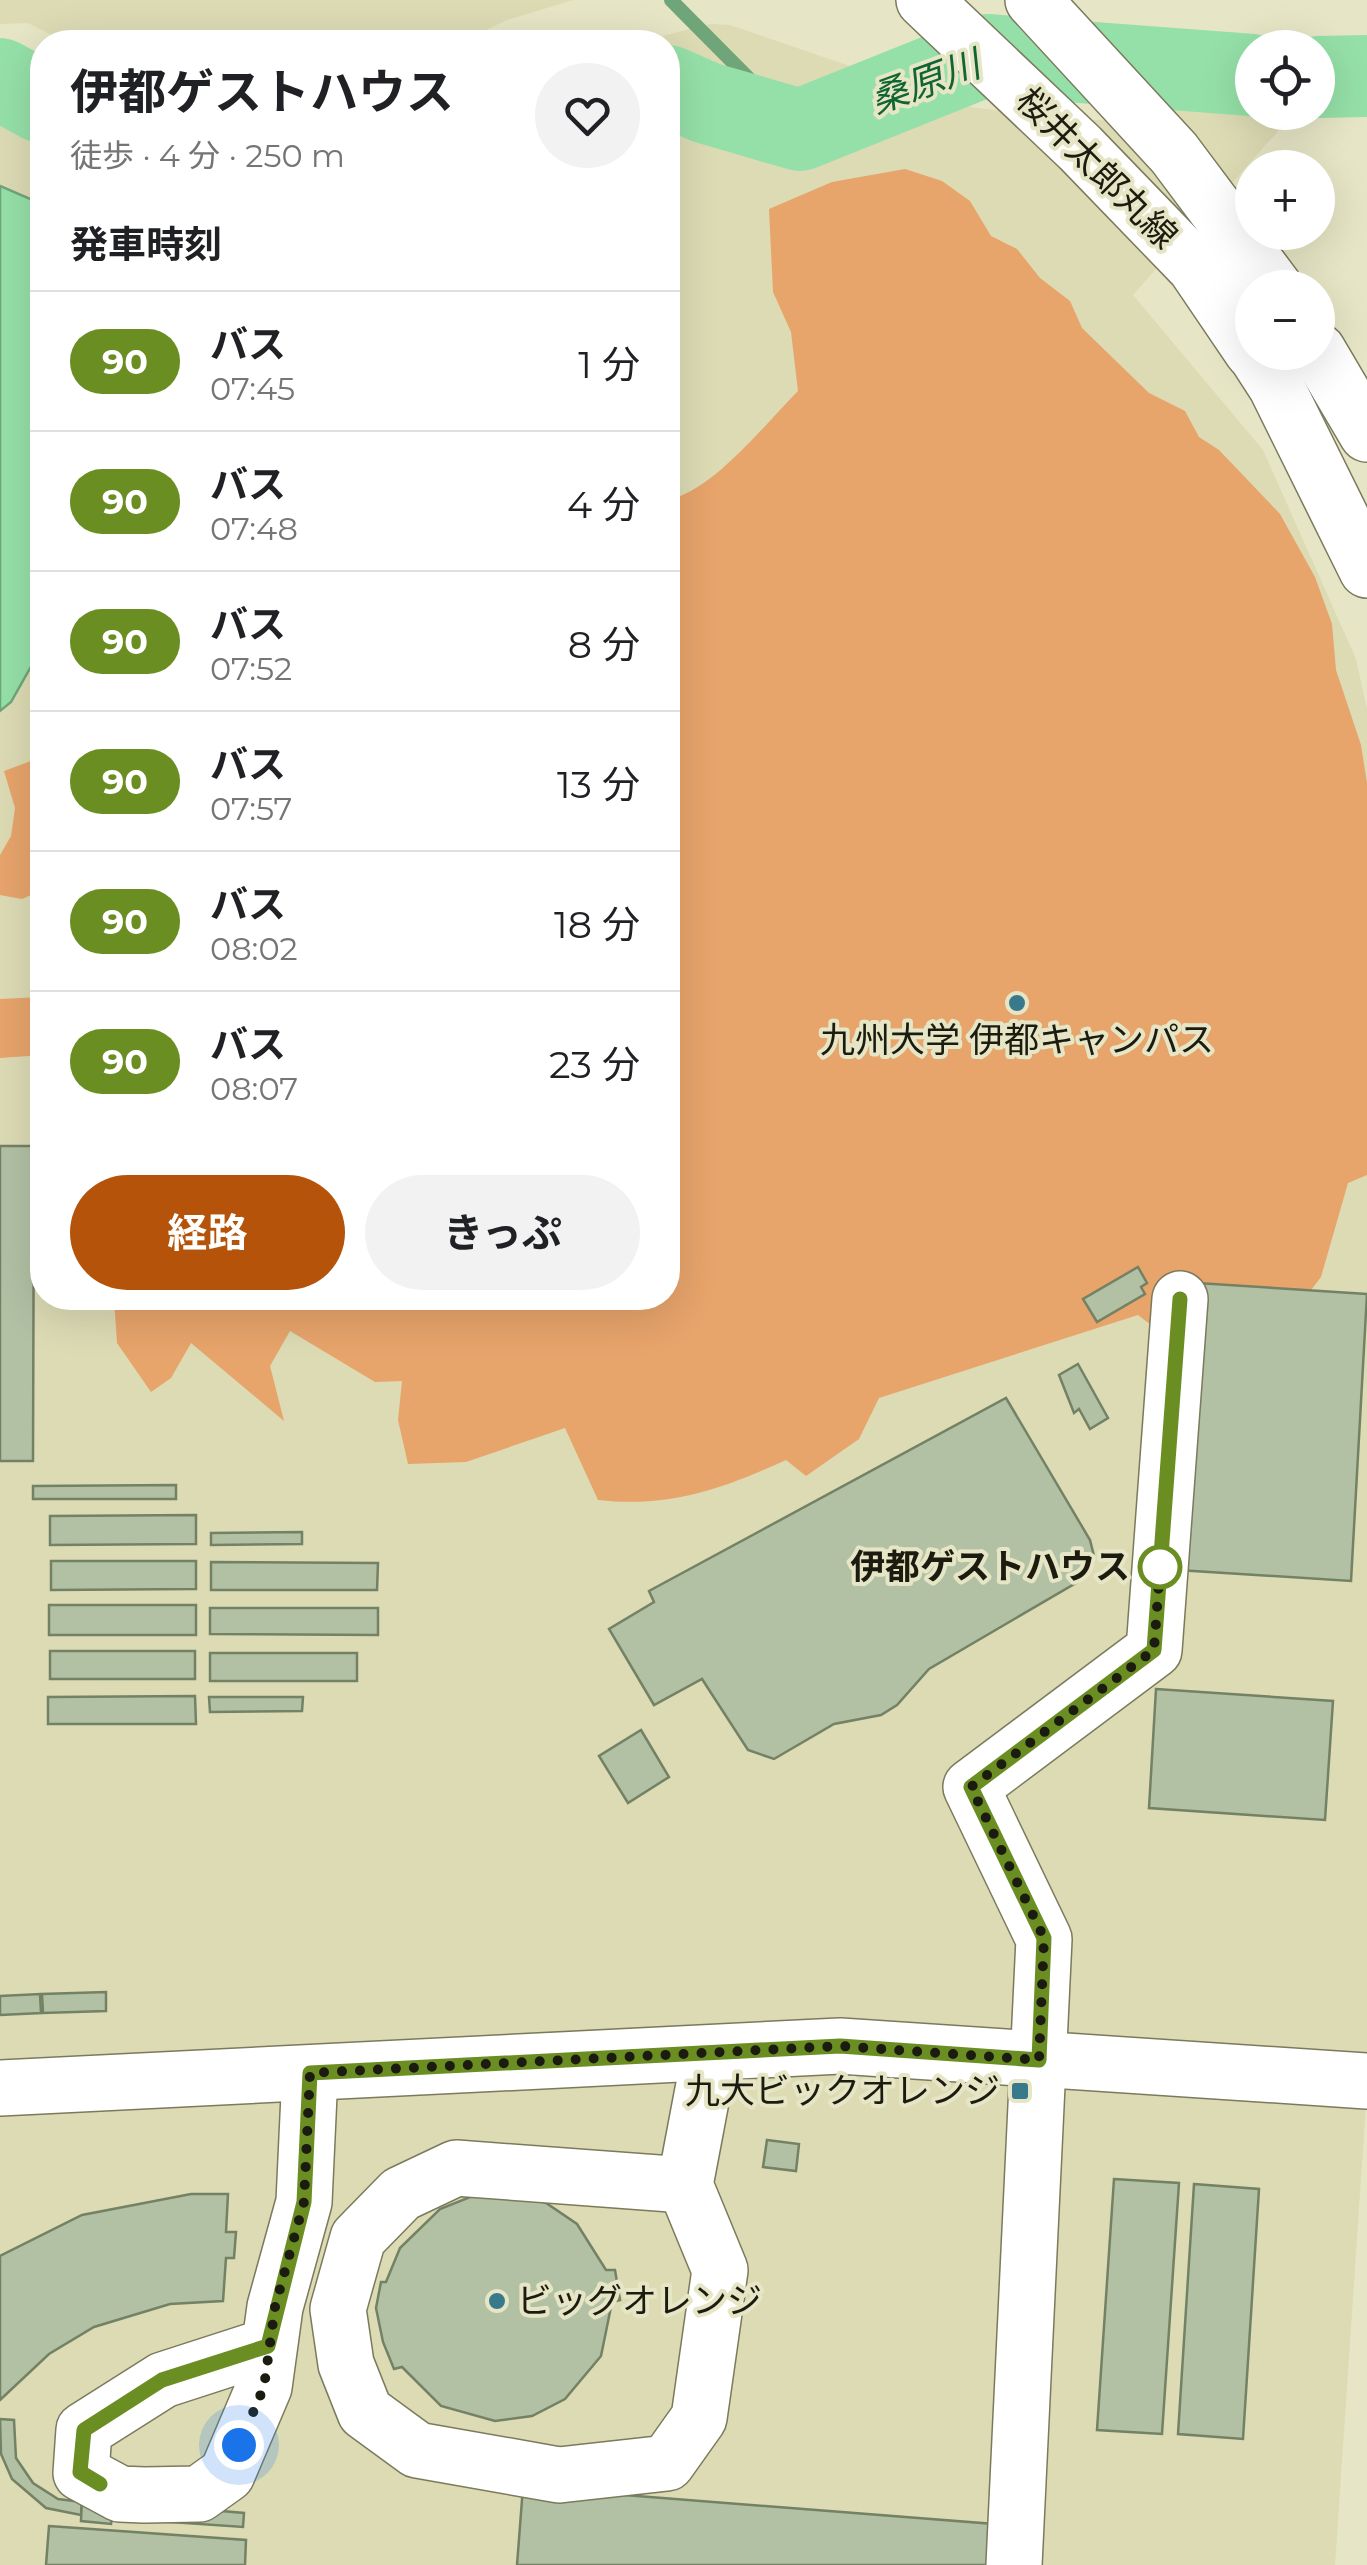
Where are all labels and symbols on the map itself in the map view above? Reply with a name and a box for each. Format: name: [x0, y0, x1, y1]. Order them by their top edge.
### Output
water label: 桑原川: [863, 39, 990, 123]
street label: 桜井太郎丸線: [1008, 78, 1187, 257]
marker: 九州大学 伊都キャンパス: [1006, 992, 1028, 1014]
place label: 九州大学 伊都キャンパス: [820, 1018, 1214, 1061]
place label: 伊都ゲストハウス: [850, 1545, 1130, 1588]
marker: 伊都ゲストハウス: [1139, 1546, 1181, 1588]
place label: 九大ビックオレンジ: [685, 2069, 1000, 2112]
marker: 九大ビックオレンジ: [1009, 2080, 1031, 2102]
place label: ビッグオレンジ: [517, 2279, 762, 2322]
marker: ビッグオレンジ: [486, 2290, 508, 2312]
your location: [214, 2420, 264, 2470]

